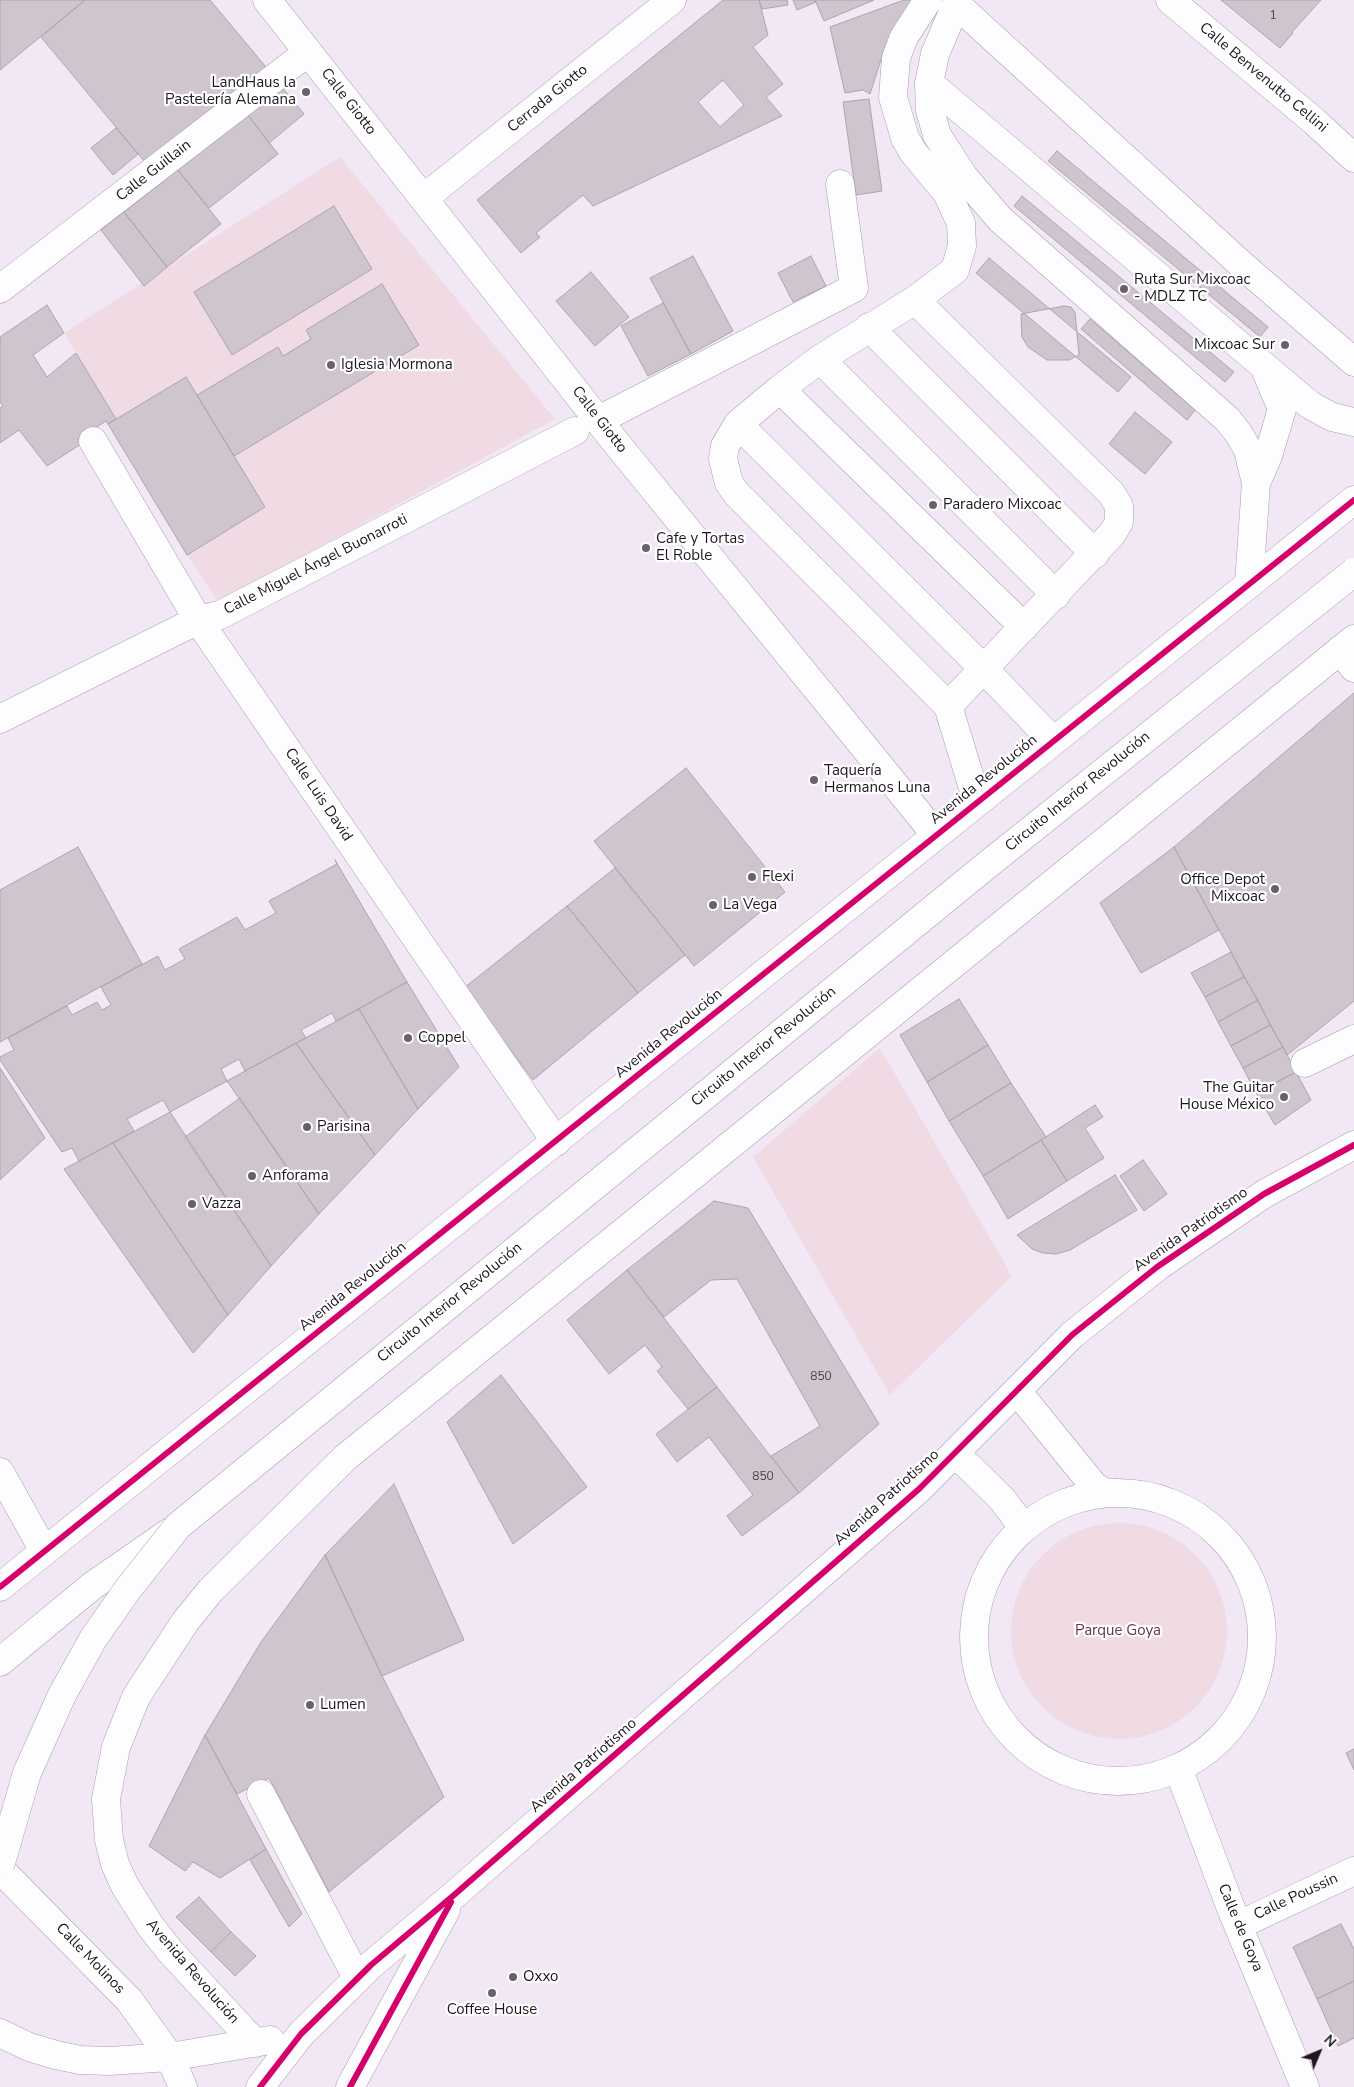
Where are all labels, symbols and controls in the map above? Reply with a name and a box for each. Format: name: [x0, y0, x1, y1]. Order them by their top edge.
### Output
house number: 1: [1269, 9, 1277, 23]
street label: Calle Benvenutto Cellini: [1195, 19, 1331, 137]
street label: Cerrada Giotto: [504, 61, 592, 137]
street label: Calle Giotto: [316, 65, 380, 139]
place label: LandHaus la Pastelería Alemana: [165, 74, 296, 109]
marker: LandHaus la Pastelería Alemana: [300, 86, 312, 98]
street label: Calle Guillain: [113, 136, 195, 206]
place label: Ruta Sur Mixcoac - MDLZ TC: [1134, 271, 1250, 306]
marker: Ruta Sur Mixcoac - MDLZ TC: [1118, 283, 1130, 295]
place label: Mixcoac Sur: [1194, 336, 1275, 354]
marker: Mixcoac Sur: [1279, 339, 1291, 351]
place label: Iglesia Mormona: [341, 356, 453, 374]
marker: Iglesia Mormona: [325, 359, 337, 371]
street label: Calle Giotto: [567, 383, 631, 457]
place label: Paradero Mixcoac: [943, 496, 1062, 514]
marker: Paradero Mixcoac: [927, 499, 939, 511]
street label: Calle Miguel Ángel Buonarroti: [221, 511, 411, 619]
place label: Cafe y Tortas El Roble: [656, 530, 744, 565]
marker: Cafe y Tortas El Roble: [640, 542, 652, 554]
street label: Circuito Interior Revolución: [1002, 728, 1154, 856]
street label: Avenida Revolución: [927, 731, 1041, 829]
street label: Calle Luis David: [280, 745, 356, 845]
place label: Taquería Hermanos Luna: [824, 762, 930, 797]
marker: Taquería Hermanos Luna: [808, 774, 820, 786]
place label: Flexi: [762, 868, 794, 886]
marker: Flexi: [746, 871, 758, 883]
place label: Office Depot Mixcoac: [1180, 871, 1265, 906]
marker: Office Depot Mixcoac: [1269, 883, 1281, 895]
place label: La Vega: [723, 896, 777, 914]
marker: La Vega: [707, 899, 719, 911]
street label: Circuito Interior Revolución: [688, 983, 840, 1111]
street label: Avenida Revolución: [612, 985, 726, 1083]
place label: Coppel: [418, 1029, 466, 1047]
marker: Coppel: [402, 1032, 414, 1044]
place label: The Guitar House México: [1180, 1079, 1274, 1114]
marker: The Guitar House México: [1278, 1091, 1290, 1103]
place label: Parisina: [317, 1118, 370, 1136]
marker: Parisina: [301, 1121, 313, 1133]
place label: Anforama: [262, 1167, 329, 1185]
marker: Anforama: [246, 1170, 258, 1182]
street label: Avenida Patriotismo: [1130, 1184, 1252, 1276]
place label: Vazza: [202, 1195, 241, 1213]
marker: Vazza: [186, 1198, 198, 1210]
street label: Avenida Revolución: [296, 1238, 410, 1336]
street label: Circuito Interior Revolución: [374, 1239, 526, 1367]
house number: 850: [810, 1370, 832, 1384]
street label: Avenida Patriotismo: [831, 1446, 943, 1550]
house number: 850: [752, 1470, 774, 1484]
park label: Parque Goya: [1075, 1622, 1161, 1640]
place label: Lumen: [320, 1696, 366, 1714]
marker: Lumen: [304, 1699, 316, 1711]
street label: Avenida Patriotismo: [527, 1715, 641, 1817]
street label: Calle Poussin: [1251, 1870, 1341, 1924]
street label: Calle de Goya: [1213, 1881, 1267, 1975]
street label: Avenida Revolución: [142, 1916, 242, 2028]
street label: Calle Molinos: [52, 1920, 128, 1998]
place label: Oxxo: [523, 1968, 558, 1986]
marker: Oxxo: [507, 1971, 519, 1983]
marker: Coffee House: [486, 1987, 498, 1999]
place label: Coffee House: [447, 2001, 537, 2019]
north arrow: [1294, 2027, 1344, 2077]
text: N: [1320, 2031, 1340, 2051]

